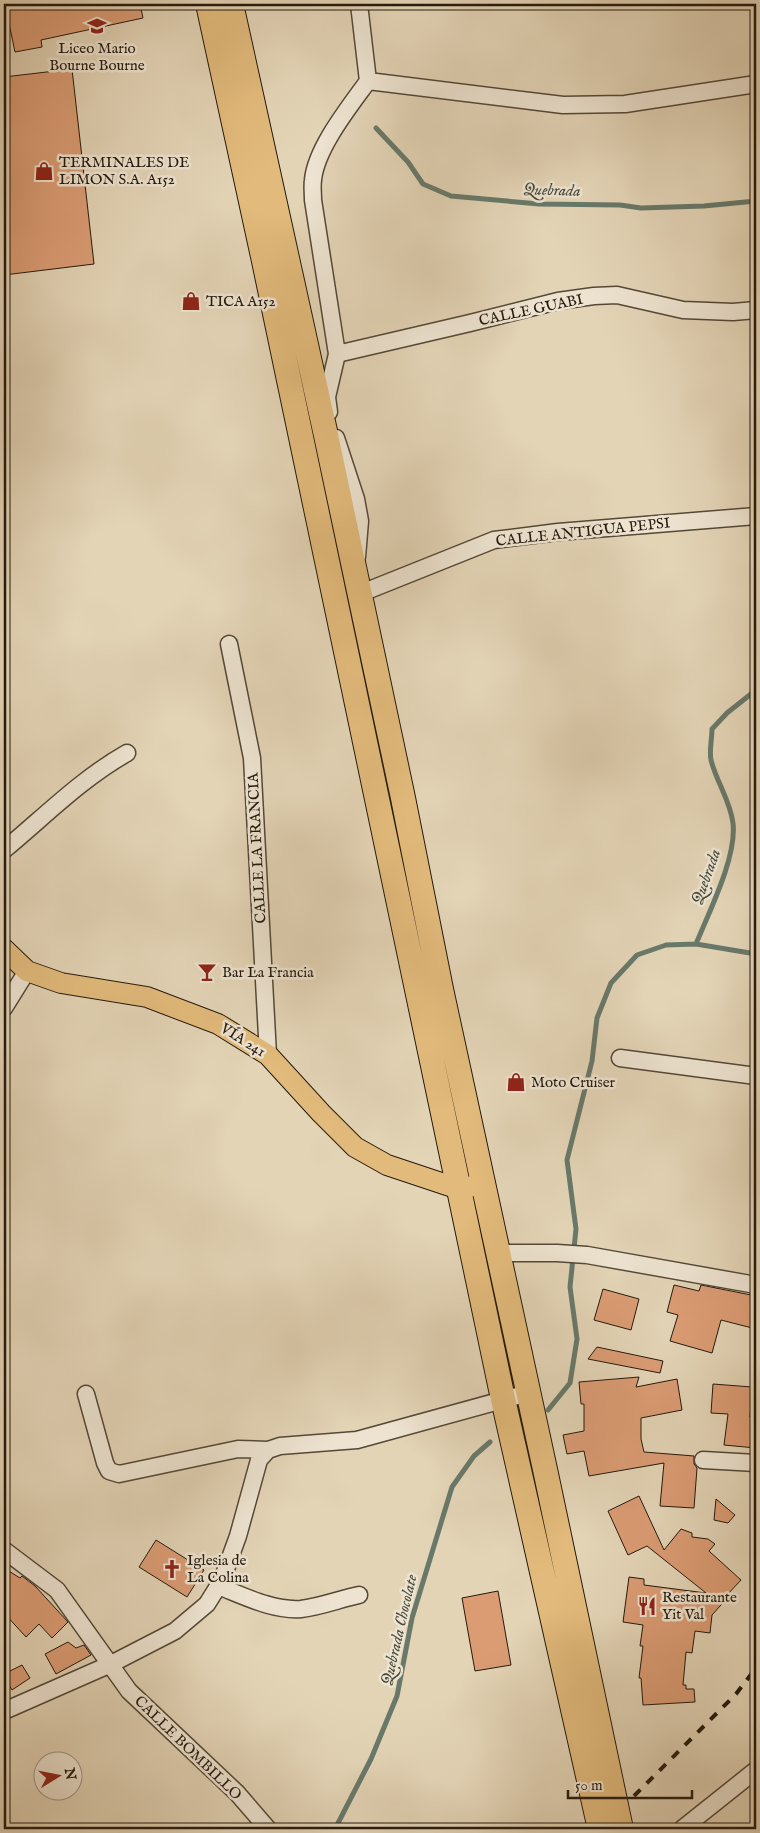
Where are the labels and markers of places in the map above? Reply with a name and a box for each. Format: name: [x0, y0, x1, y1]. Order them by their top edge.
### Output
school or university icon: Liceo Mario Bourne Bourne: [86, 15, 108, 37]
place label: Liceo Mario Bourne Bourne: [49, 39, 145, 75]
place label: TERMINALES DE LIMON S.A. A152: [59, 153, 189, 189]
shop icon: TERMINALES DE LIMON S.A. A152: [33, 160, 55, 182]
shop icon: TICA A152: [180, 290, 202, 312]
place label: TICA A152: [206, 292, 275, 311]
bar icon: Bar La Francia: [196, 961, 218, 983]
place label: Bar La Francia: [222, 963, 314, 982]
shop icon: Moto Cruiser: [505, 1071, 527, 1093]
place label: Moto Cruiser: [531, 1073, 616, 1092]
place label: Iglesia de La Colina: [187, 1551, 249, 1587]
church icon: Iglesia de La Colina: [161, 1558, 183, 1580]
place label: Restaurante Yit Val: [662, 1588, 737, 1624]
restaurant icon: Restaurante Yit Val: [636, 1595, 658, 1617]

